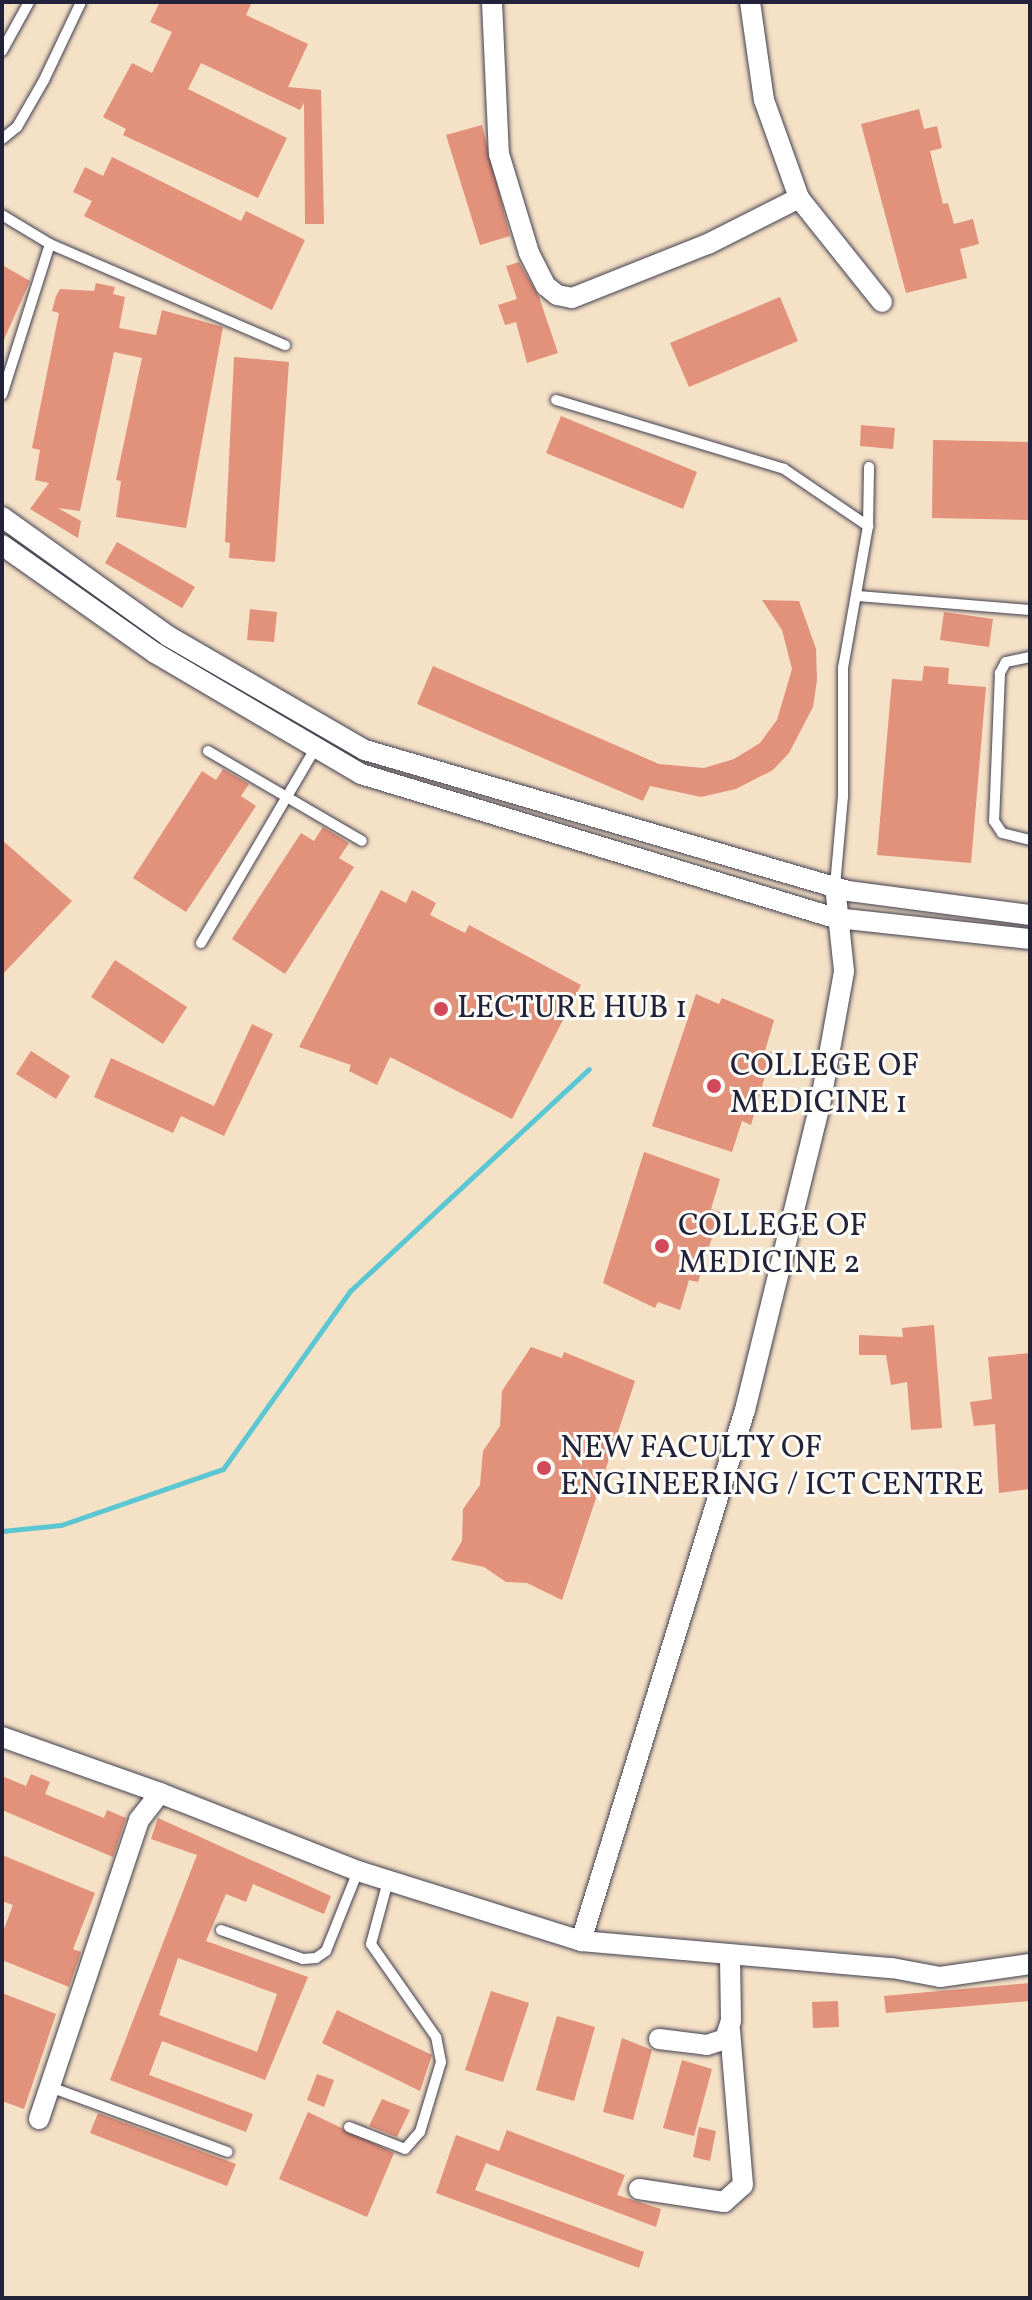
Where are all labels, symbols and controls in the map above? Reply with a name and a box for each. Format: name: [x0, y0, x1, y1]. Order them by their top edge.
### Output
place label: LECTURE HUB 1: [457, 990, 687, 1028]
marker: LECTURE HUB 1: [432, 1000, 450, 1018]
place label: COLLEGE OF MEDICINE 1: [730, 1049, 919, 1124]
marker: COLLEGE OF MEDICINE 1: [705, 1077, 723, 1095]
place label: COLLEGE OF MEDICINE 2: [678, 1209, 867, 1284]
marker: COLLEGE OF MEDICINE 2: [653, 1237, 671, 1255]
place label: NEW FACULTY OF ENGINEERING / ICT CENTRE: [560, 1431, 985, 1506]
marker: NEW FACULTY OF ENGINEERING / ICT CENTRE: [535, 1459, 553, 1477]

